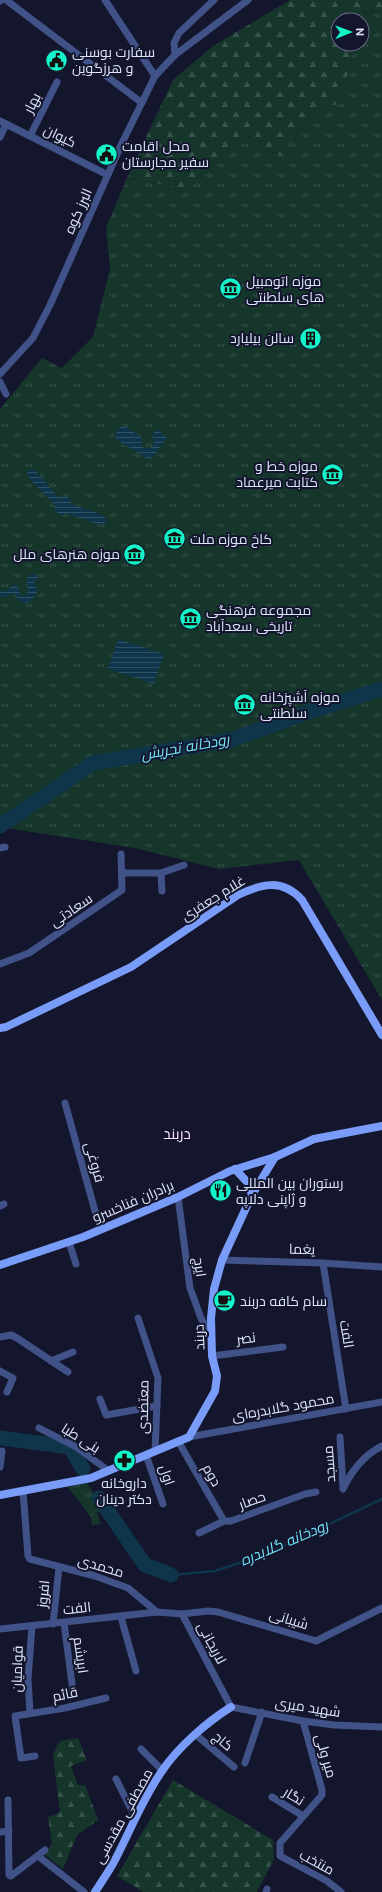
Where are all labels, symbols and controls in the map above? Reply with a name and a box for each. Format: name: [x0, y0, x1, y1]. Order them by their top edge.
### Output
north arrow: [330, 12, 370, 52]
text: N: [353, 28, 367, 36]
place label: سفارت بوسنی و هرزگوین: [72, 43, 155, 77]
public building icon: سفارت بوسنی و هرزگوین: [43, 47, 69, 73]
street label: بهار: [19, 90, 45, 117]
street label: کیوان: [41, 120, 79, 152]
place label: محل اقامت سفیر مجارستان: [122, 137, 209, 171]
public building icon: محل اقامت سفیر مجارستان: [94, 141, 120, 167]
street label: البرز کوه: [60, 185, 96, 237]
place label: موزه اتومبیل های سلطنتی: [246, 272, 325, 306]
museum icon: موزه اتومبیل های سلطنتی: [217, 276, 243, 302]
building icon: سالن بیلیارد: [297, 325, 323, 351]
place label: سالن بیلیارد: [230, 329, 294, 347]
place label: موزه خط و کتابت میرعماد: [236, 457, 318, 491]
museum icon: موزه خط و کتابت میرعماد: [320, 461, 346, 487]
museum icon: کاخ موزه ملت: [162, 526, 188, 552]
place label: کاخ موزه ملت: [190, 530, 272, 548]
museum icon: موزه هنرهای ملل: [122, 541, 148, 567]
place label: موزه هنرهای ملل: [13, 545, 120, 563]
place label: مجموعه فرهنگی تاریخی سعدآباد: [206, 601, 311, 635]
museum icon: مجموعه فرهنگی تاریخی سعدآباد: [178, 605, 204, 631]
place label: موزه آشپزخانه سلطنتی: [260, 688, 340, 722]
museum icon: موزه آشپزخانه سلطنتی: [232, 692, 258, 718]
water label: رودخانه تجریش: [139, 729, 232, 765]
street label: غلام جعفری: [177, 871, 249, 926]
street label: سعادتی: [46, 889, 96, 931]
district label: دربند: [163, 1124, 191, 1144]
street label: فروغی: [81, 1140, 109, 1184]
place label: رستوران بین المللی و ژاپنی دلاپه: [236, 1174, 343, 1209]
street label: برادران فناخسرو: [89, 1176, 177, 1226]
restaurant icon: رستوران بین المللی و ژاپنی دلاپه: [208, 1178, 234, 1204]
street label: یغما: [289, 1240, 316, 1258]
street label: ایرج: [190, 1256, 210, 1278]
cafe icon: سام کافه دربند: [212, 1288, 238, 1314]
place label: سام کافه دربند: [240, 1292, 327, 1311]
street label: الفت: [336, 1319, 358, 1349]
street label: دربند: [190, 1324, 208, 1350]
street label: نصر: [234, 1328, 257, 1348]
street label: معتضدی: [134, 1380, 152, 1434]
street label: محمود گلابدره‌ای: [230, 1389, 336, 1425]
street label: بنی طبا: [58, 1419, 104, 1457]
street label: مسجد: [319, 1445, 339, 1483]
pharmacy icon: داروخانه دکتر دینان: [111, 1448, 137, 1474]
street label: دوم: [198, 1460, 226, 1490]
street label: اول: [155, 1462, 179, 1488]
place label: داروخانه دکتر دینان: [96, 1474, 152, 1508]
street label: حصار: [235, 1487, 268, 1514]
water label: رودخانه گلابدره: [237, 1515, 332, 1571]
street label: محمدی: [76, 1551, 126, 1581]
street label: افروز: [32, 1579, 53, 1610]
street label: الفت: [62, 1598, 92, 1618]
street label: شیبانی: [267, 1605, 311, 1633]
street label: لاریجانی: [193, 1619, 231, 1667]
street label: ابریشم: [69, 1636, 92, 1675]
street label: قوامیان: [7, 1645, 27, 1693]
street label: قائم: [51, 1683, 80, 1706]
street label: شهید میری: [274, 1693, 342, 1721]
street label: کاج: [209, 1727, 237, 1755]
street label: میر ولی: [311, 1732, 341, 1780]
street label: مصطفی مقدسی: [89, 1765, 157, 1867]
street label: نگار: [279, 1782, 308, 1809]
street label: منتخب: [296, 1845, 338, 1879]

